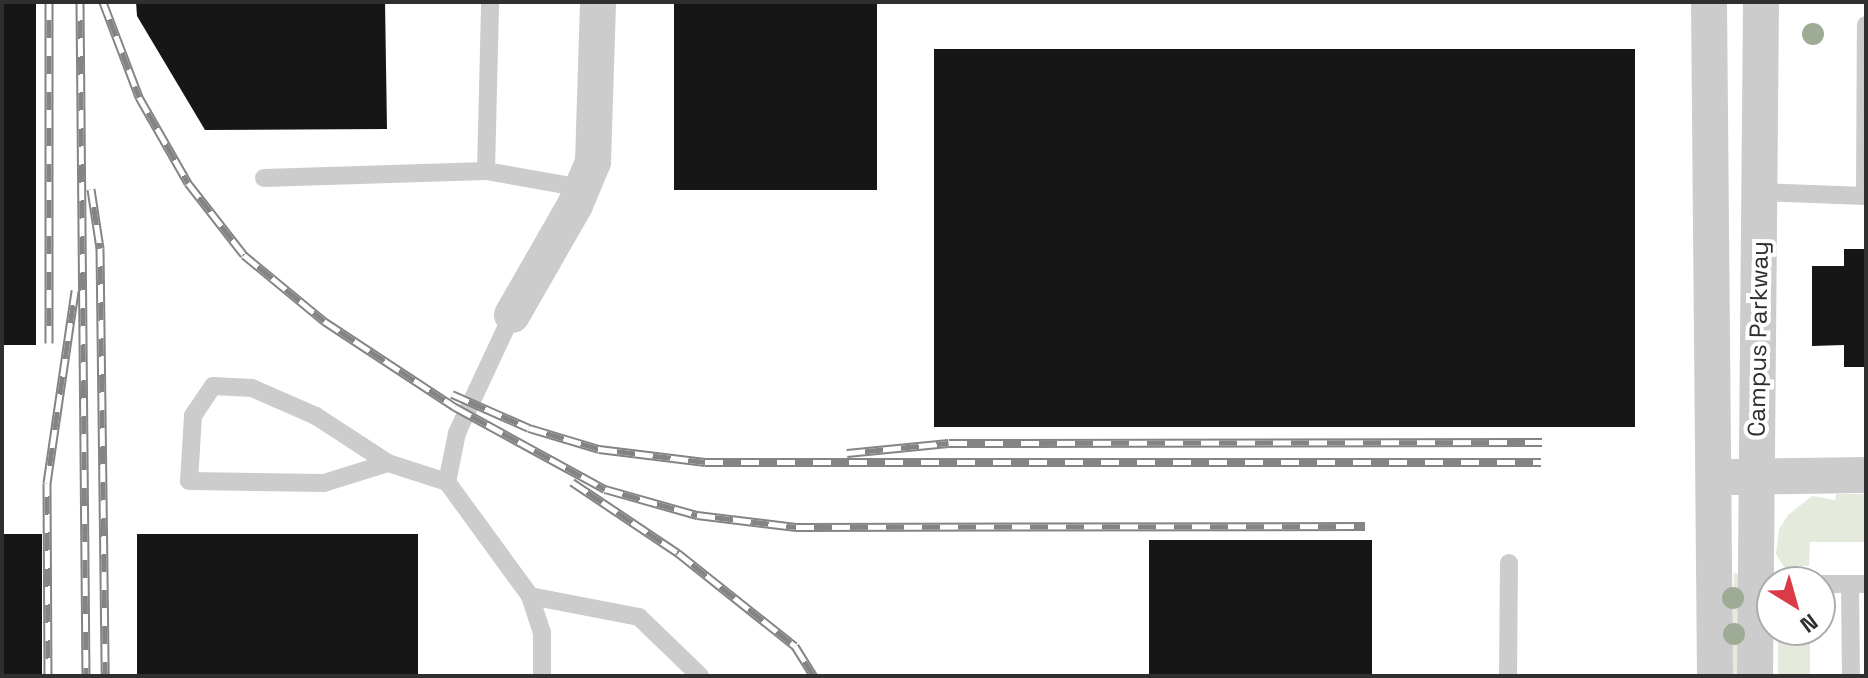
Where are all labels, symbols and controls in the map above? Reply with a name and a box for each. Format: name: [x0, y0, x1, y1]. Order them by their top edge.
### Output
street label: Campus Parkway: [1742, 241, 1774, 437]
north arrow: [1756, 566, 1836, 646]
text: N: [1795, 608, 1824, 639]

